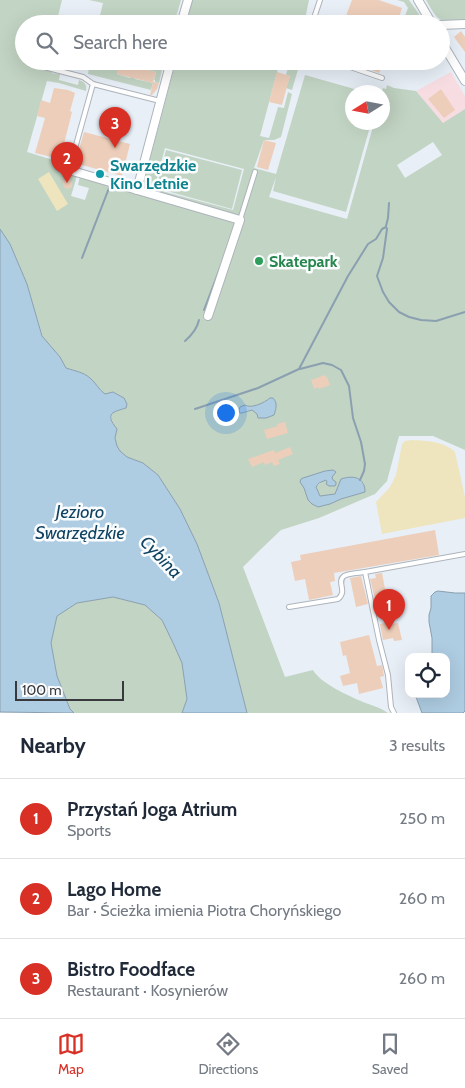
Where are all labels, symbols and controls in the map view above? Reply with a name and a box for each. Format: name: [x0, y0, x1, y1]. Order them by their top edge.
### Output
search box: [15, 15, 450, 70]
icon: search: [33, 29, 61, 57]
text: Search here: [73, 31, 167, 54]
north arrow: [345, 85, 390, 130]
pin: 3: [99, 107, 131, 148]
pin: 2: [51, 142, 83, 183]
place label: Swarzędzkie Kino Letnie: [110, 156, 196, 193]
marker: Swarzędzkie Kino Letnie: [94, 168, 106, 180]
place label: Skatepark: [269, 252, 338, 271]
marker: Skatepark: [253, 255, 265, 267]
your location: [213, 400, 239, 426]
water label: Jezioro Swarzędzkie: [35, 501, 125, 544]
water label: Cybina: [135, 531, 187, 583]
pin: 1: [373, 589, 405, 630]
map controls: [405, 653, 450, 698]
button: locate: [405, 653, 450, 698]
scale bar: [15, 678, 124, 701]
text: 100 m: [22, 681, 62, 699]
text: Nearby: [20, 733, 86, 758]
text: 3 results: [389, 736, 445, 755]
text: Przystań Joga Atrium: [67, 798, 237, 821]
text: 1: [33, 809, 39, 828]
text: 250 m: [399, 809, 445, 828]
text: Sports: [67, 821, 111, 840]
text: Lago Home: [67, 878, 161, 901]
text: 2: [32, 889, 40, 908]
text: 260 m: [399, 889, 445, 908]
text: Bar · Ścieżka imienia Piotra Choryńskiego: [67, 901, 341, 920]
text: Bistro Foodface: [67, 958, 195, 981]
text: 3: [32, 969, 40, 988]
text: 260 m: [399, 969, 445, 988]
text: Restaurant · Kosynierów: [67, 981, 228, 1000]
tab: Map: [57, 1030, 85, 1078]
tab: Directions: [198, 1030, 258, 1078]
tab: Saved: [372, 1030, 408, 1078]

